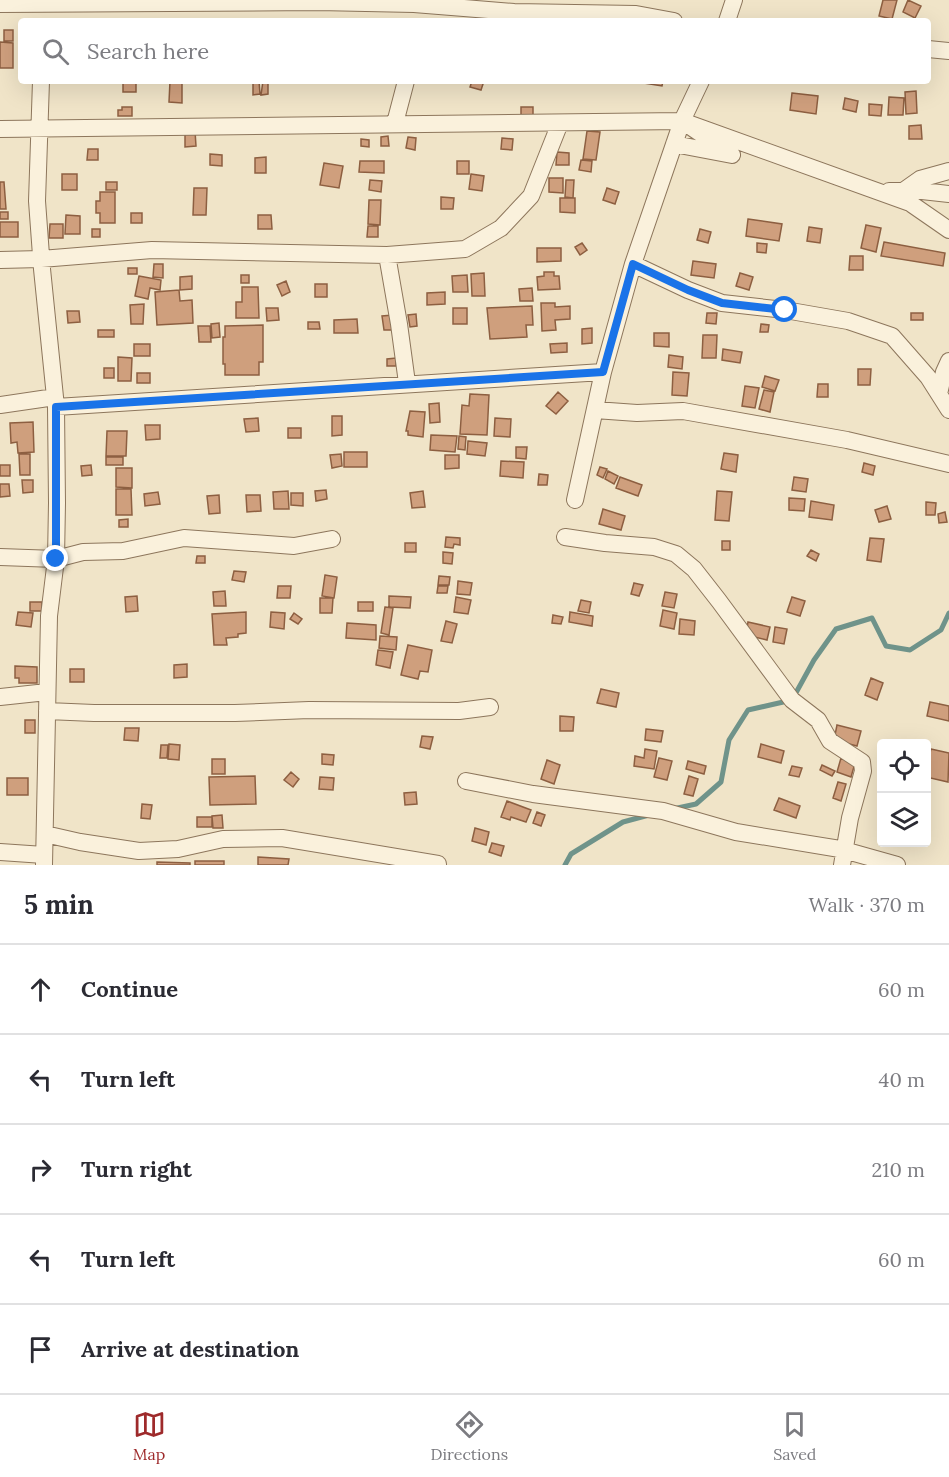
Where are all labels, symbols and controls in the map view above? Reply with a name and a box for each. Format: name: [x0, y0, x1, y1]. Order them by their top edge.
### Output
search box: [18, 18, 931, 84]
icon: search: [39, 35, 72, 68]
text: Search here: [87, 37, 209, 65]
route start: [771, 296, 797, 322]
route end: [42, 545, 68, 571]
map controls: [877, 739, 931, 847]
button: locate: [877, 739, 931, 793]
button: layers: [877, 793, 931, 847]
text: 5 min: [24, 888, 94, 921]
text: Walk · 370 m: [808, 892, 925, 917]
icon: ahead: [24, 973, 57, 1006]
text: Continue: [81, 975, 178, 1003]
text: 60 m: [878, 977, 925, 1002]
icon: left: [24, 1063, 57, 1096]
text: Turn left: [81, 1065, 175, 1093]
text: 40 m: [879, 1067, 925, 1092]
icon: right: [24, 1153, 57, 1186]
text: Turn right: [81, 1155, 192, 1183]
text: 210 m: [871, 1157, 925, 1182]
icon: left: [24, 1243, 57, 1276]
text: Turn left: [81, 1245, 175, 1273]
text: 60 m: [878, 1247, 925, 1272]
icon: arrive: [24, 1333, 57, 1366]
text: Arrive at destination: [81, 1335, 299, 1363]
tab: Map: [133, 1408, 166, 1464]
tab: Directions: [431, 1408, 508, 1464]
tab: Saved: [773, 1408, 816, 1464]

